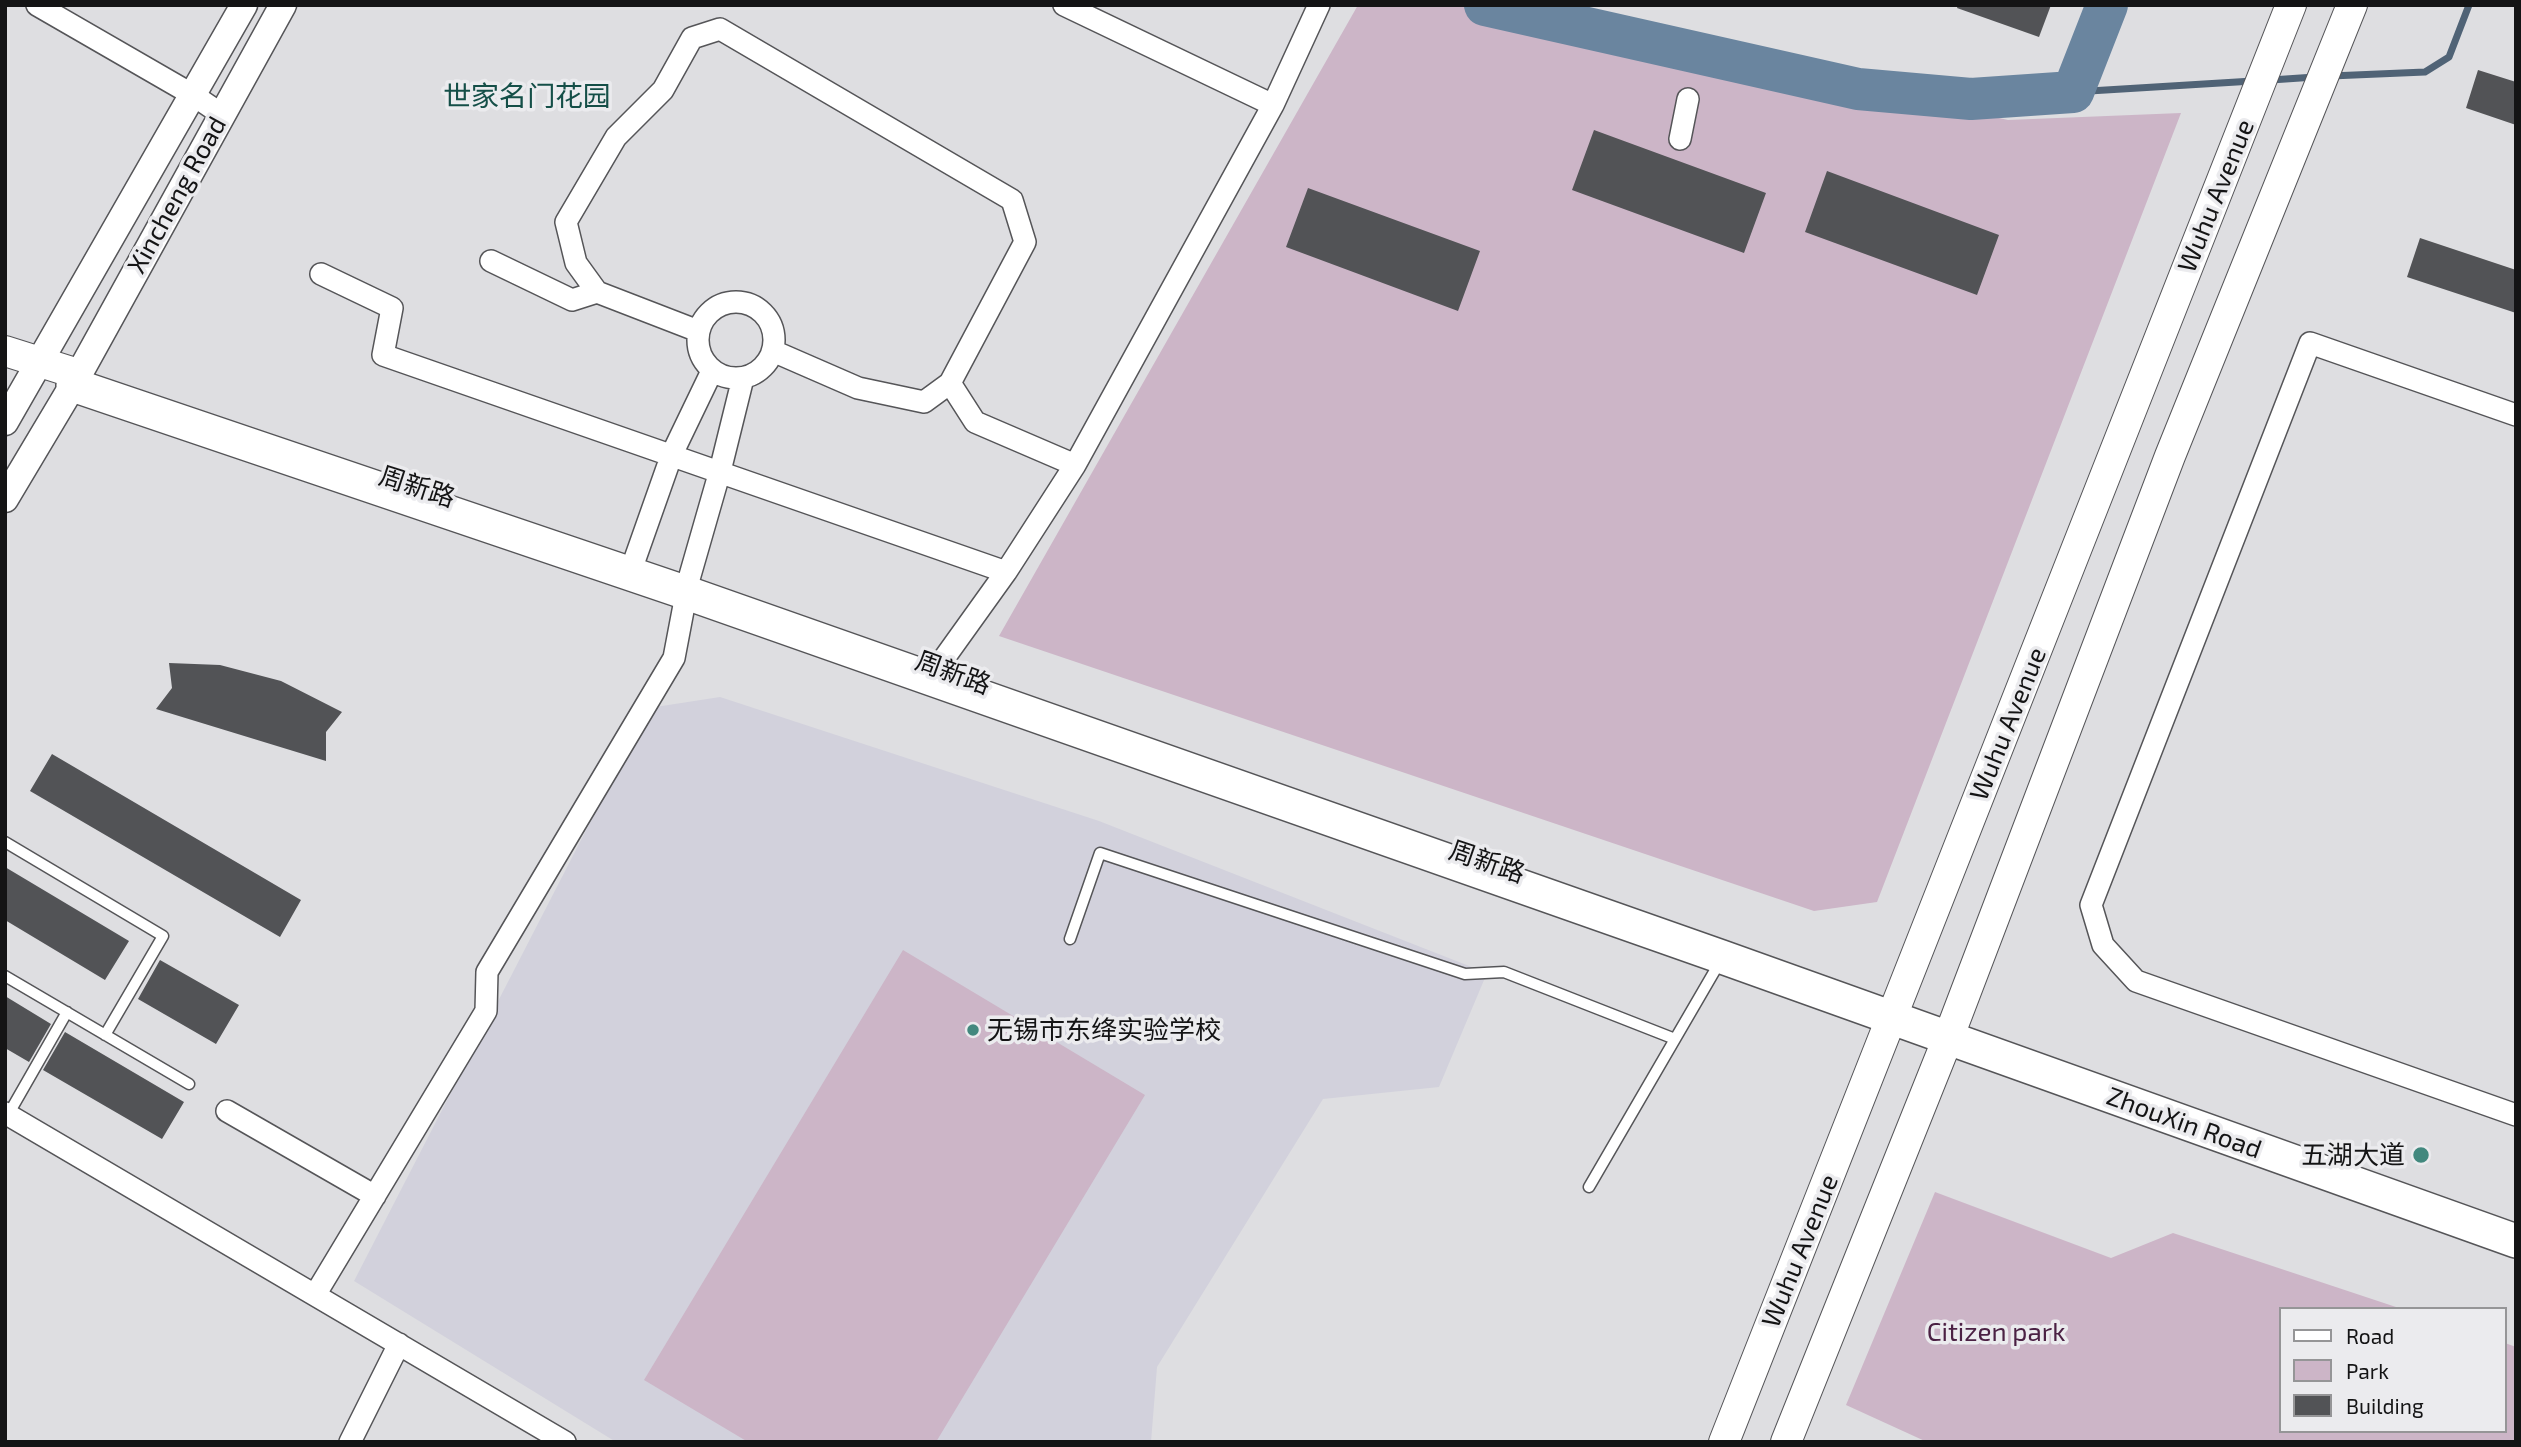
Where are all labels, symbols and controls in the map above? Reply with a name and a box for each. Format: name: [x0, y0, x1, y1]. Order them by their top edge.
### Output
district label: 世家名门花园: [443, 80, 611, 114]
street label: Xincheng Road: [121, 111, 233, 279]
street label: Wuhu Avenue: [2171, 115, 2261, 277]
street label: 周新路: [375, 460, 459, 514]
street label: Wuhu Avenue: [1963, 643, 2053, 805]
street label: 周新路: [911, 645, 995, 701]
street label: 周新路: [1445, 835, 1529, 889]
place label: 无锡市东绛实验学校: [987, 1014, 1221, 1046]
marker: 无锡市东绛实验学校: [965, 1022, 981, 1038]
street label: ZhouXin Road: [2102, 1081, 2266, 1165]
place label: 五湖大道: [2301, 1139, 2405, 1171]
marker: 五湖大道: [2411, 1145, 2431, 1165]
street label: Wuhu Avenue: [1755, 1170, 1845, 1332]
legend: [2280, 1307, 2507, 1433]
park label: Citizen park: [1927, 1316, 2065, 1348]
text: Road: [2346, 1323, 2394, 1348]
text: Park: [2346, 1358, 2389, 1383]
text: Building: [2346, 1393, 2424, 1418]

